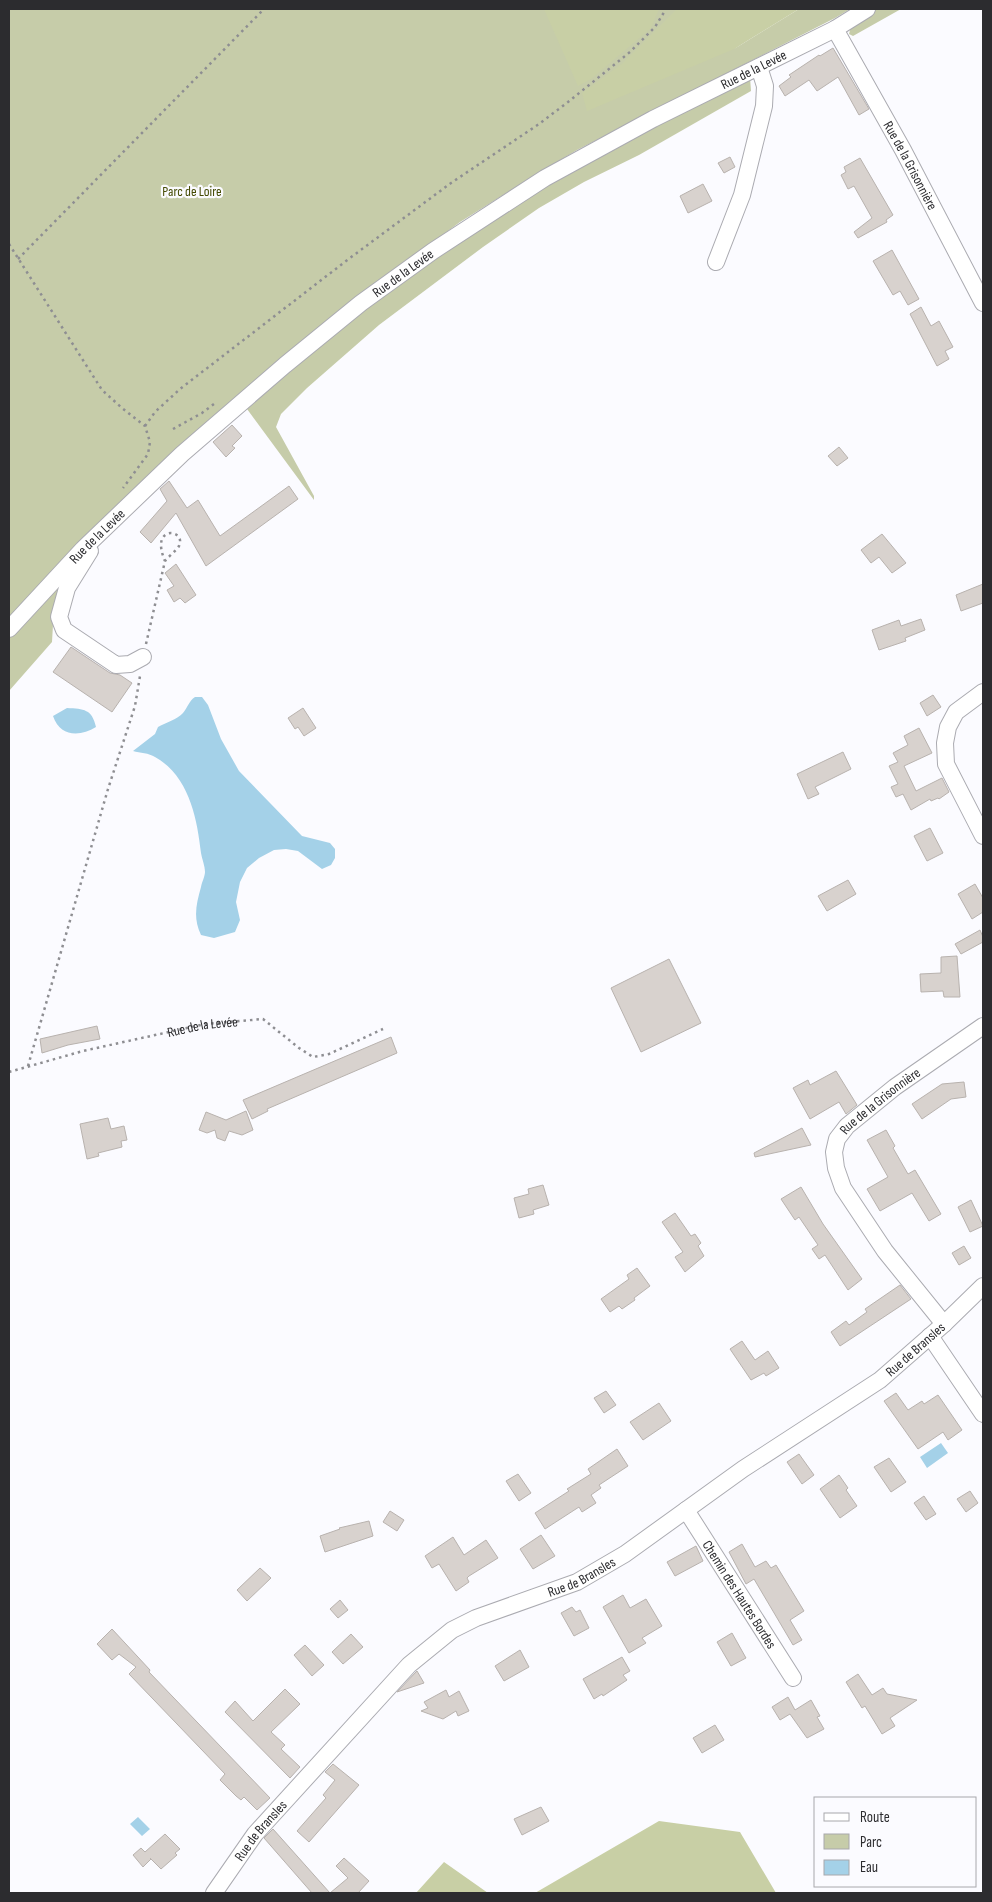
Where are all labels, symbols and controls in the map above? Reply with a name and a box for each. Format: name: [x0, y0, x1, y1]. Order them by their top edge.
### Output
street label: Rue de la Levée: [718, 46, 789, 93]
street label: Rue de la Grisonnière: [879, 118, 941, 213]
park label: Parc de Loire: [162, 183, 222, 200]
street label: Rue de la Levée: [369, 245, 437, 301]
street label: Rue de la Levée: [66, 505, 129, 567]
street label: Rue de la Levée: [166, 1013, 238, 1041]
street label: Rue de la Grisonnière: [836, 1064, 924, 1138]
street label: Rue de Bransles: [882, 1319, 949, 1380]
street label: Chemin des Hautes Bordes: [699, 1537, 780, 1652]
street label: Rue de Bransles: [545, 1554, 619, 1601]
street label: Rue de Bransles: [231, 1797, 291, 1864]
legend: [814, 1797, 977, 1887]
text: Route: [860, 1808, 890, 1827]
text: Parc: [860, 1833, 882, 1852]
text: Eau: [860, 1858, 878, 1877]

